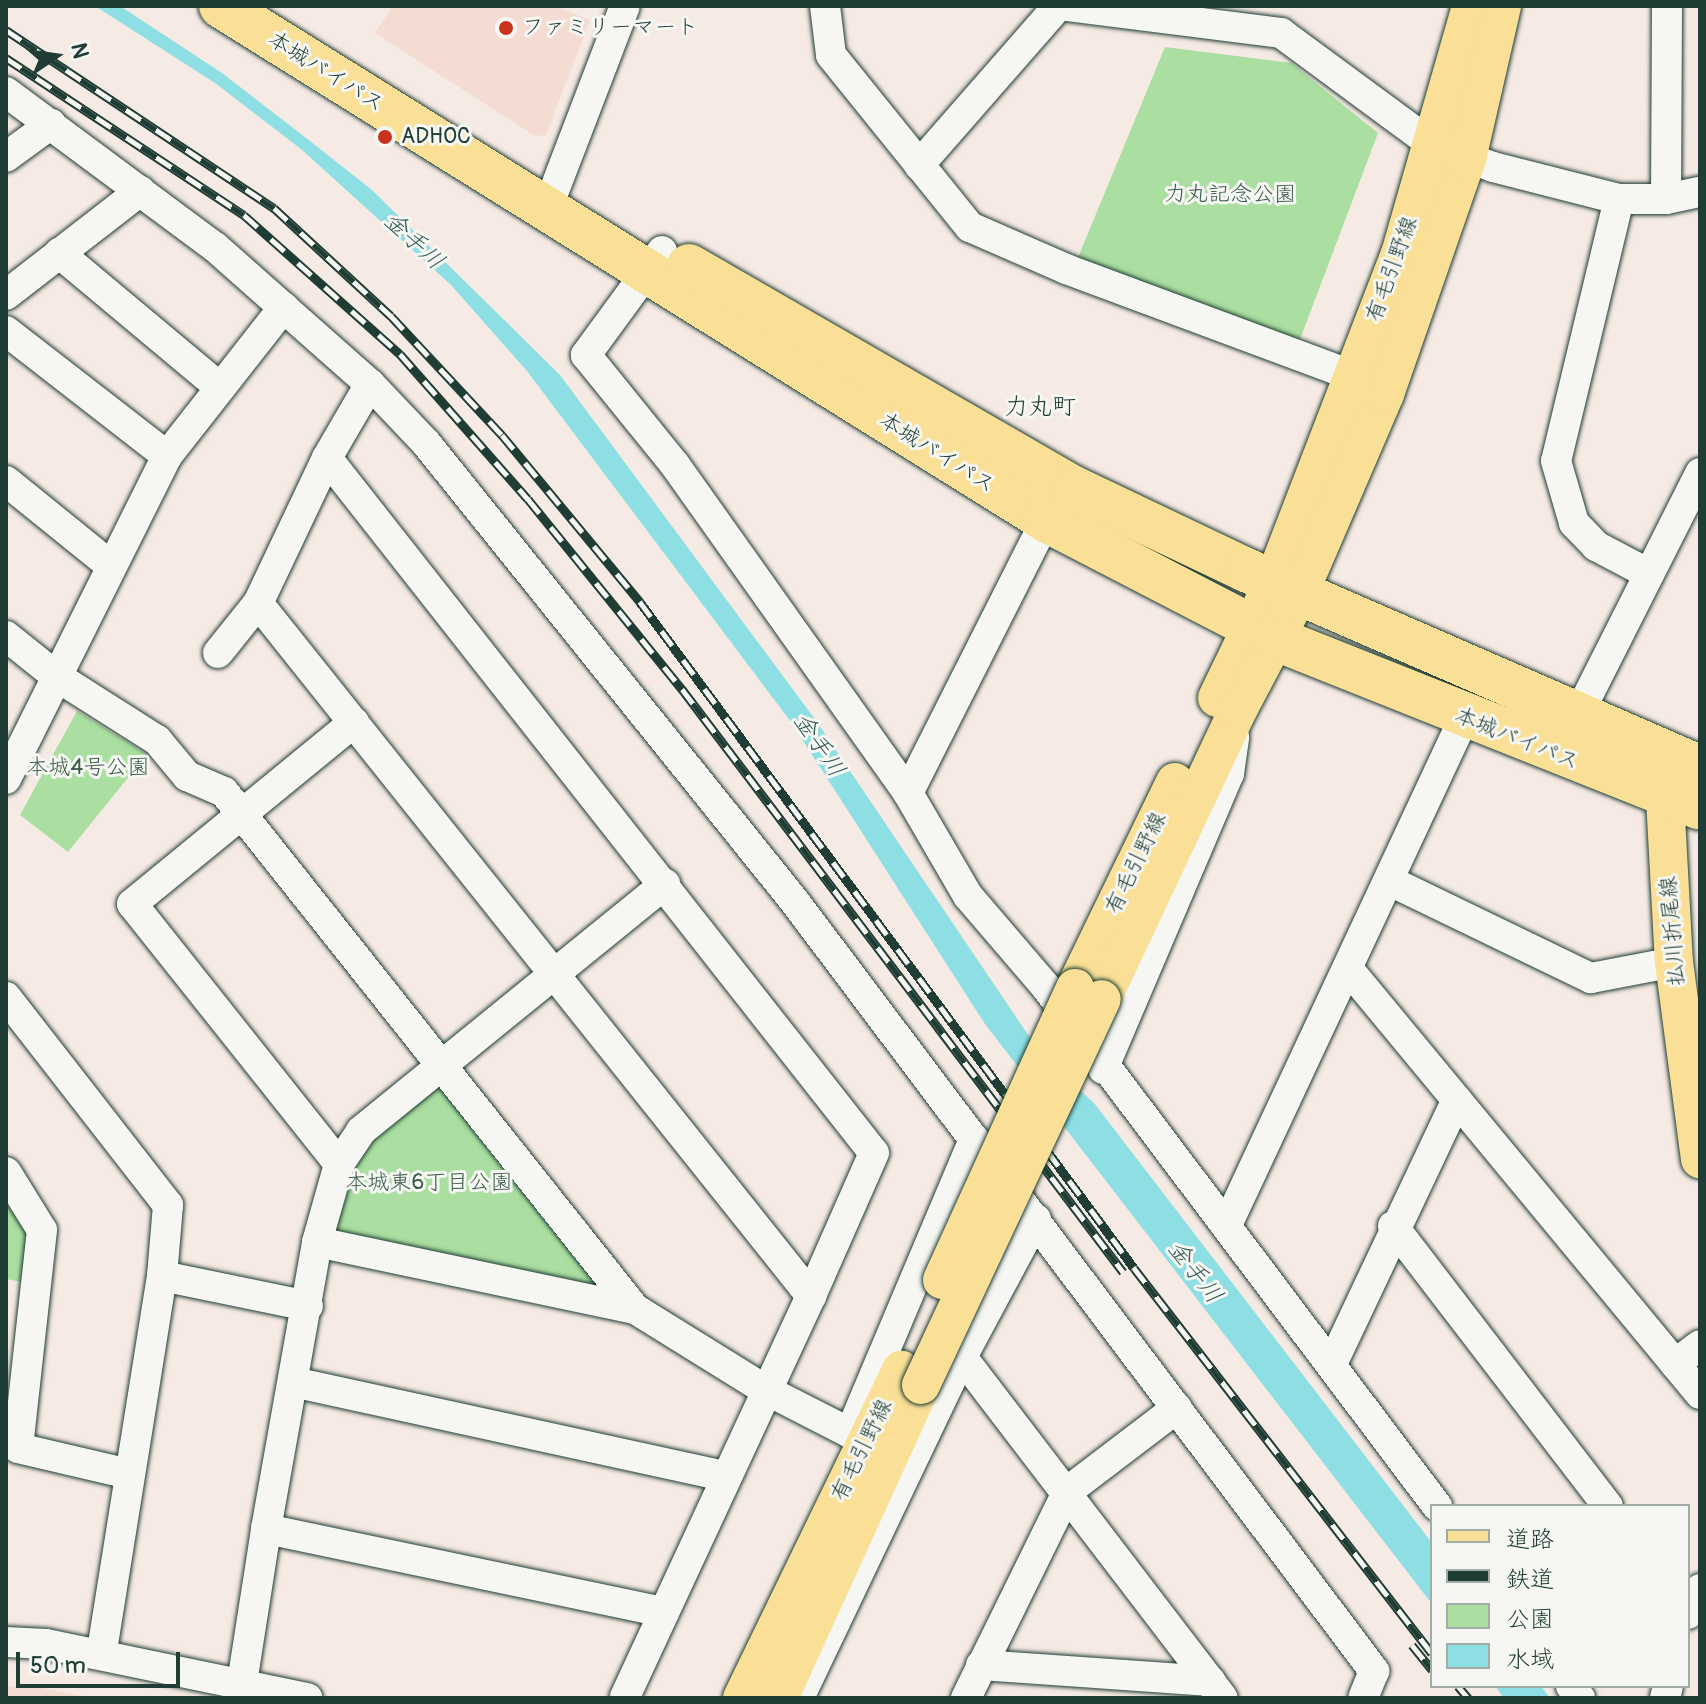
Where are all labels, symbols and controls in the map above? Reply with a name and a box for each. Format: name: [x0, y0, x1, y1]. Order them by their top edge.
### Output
place label: ファミリーマート: [522, 15, 698, 41]
north arrow: [16, 16, 96, 96]
marker: ファミリーマート: [497, 19, 515, 37]
street label: 本城バイパス: [263, 26, 389, 118]
text: N: [64, 40, 95, 61]
place label: ADHOC: [401, 124, 471, 150]
marker: ADHOC: [376, 128, 394, 146]
park label: 力丸記念公園: [1164, 182, 1296, 208]
water label: 金手川: [378, 206, 450, 276]
street label: 有毛引野線: [1361, 213, 1423, 325]
district label: 力丸町: [1004, 393, 1076, 421]
street label: 本城バイパス: [874, 407, 1000, 499]
street label: 本城バイパス: [1451, 702, 1583, 776]
water label: 金手川: [787, 707, 851, 783]
park label: 本城4号公園: [27, 755, 149, 781]
street label: 有毛引野線: [1100, 808, 1172, 918]
street label: 払川折尾線: [1655, 875, 1691, 987]
park label: 本城東6丁目公園: [346, 1170, 512, 1196]
water label: 金手川: [1161, 1235, 1229, 1309]
street label: 有毛引野線: [826, 1395, 898, 1505]
legend: [1430, 1504, 1690, 1688]
text: 道路: [1506, 1525, 1554, 1554]
text: 鉄道: [1506, 1565, 1554, 1594]
text: 公園: [1506, 1605, 1554, 1634]
scale bar: [20, 1636, 184, 1686]
text: 水域: [1506, 1645, 1554, 1674]
text: 50 m: [30, 1651, 86, 1680]

